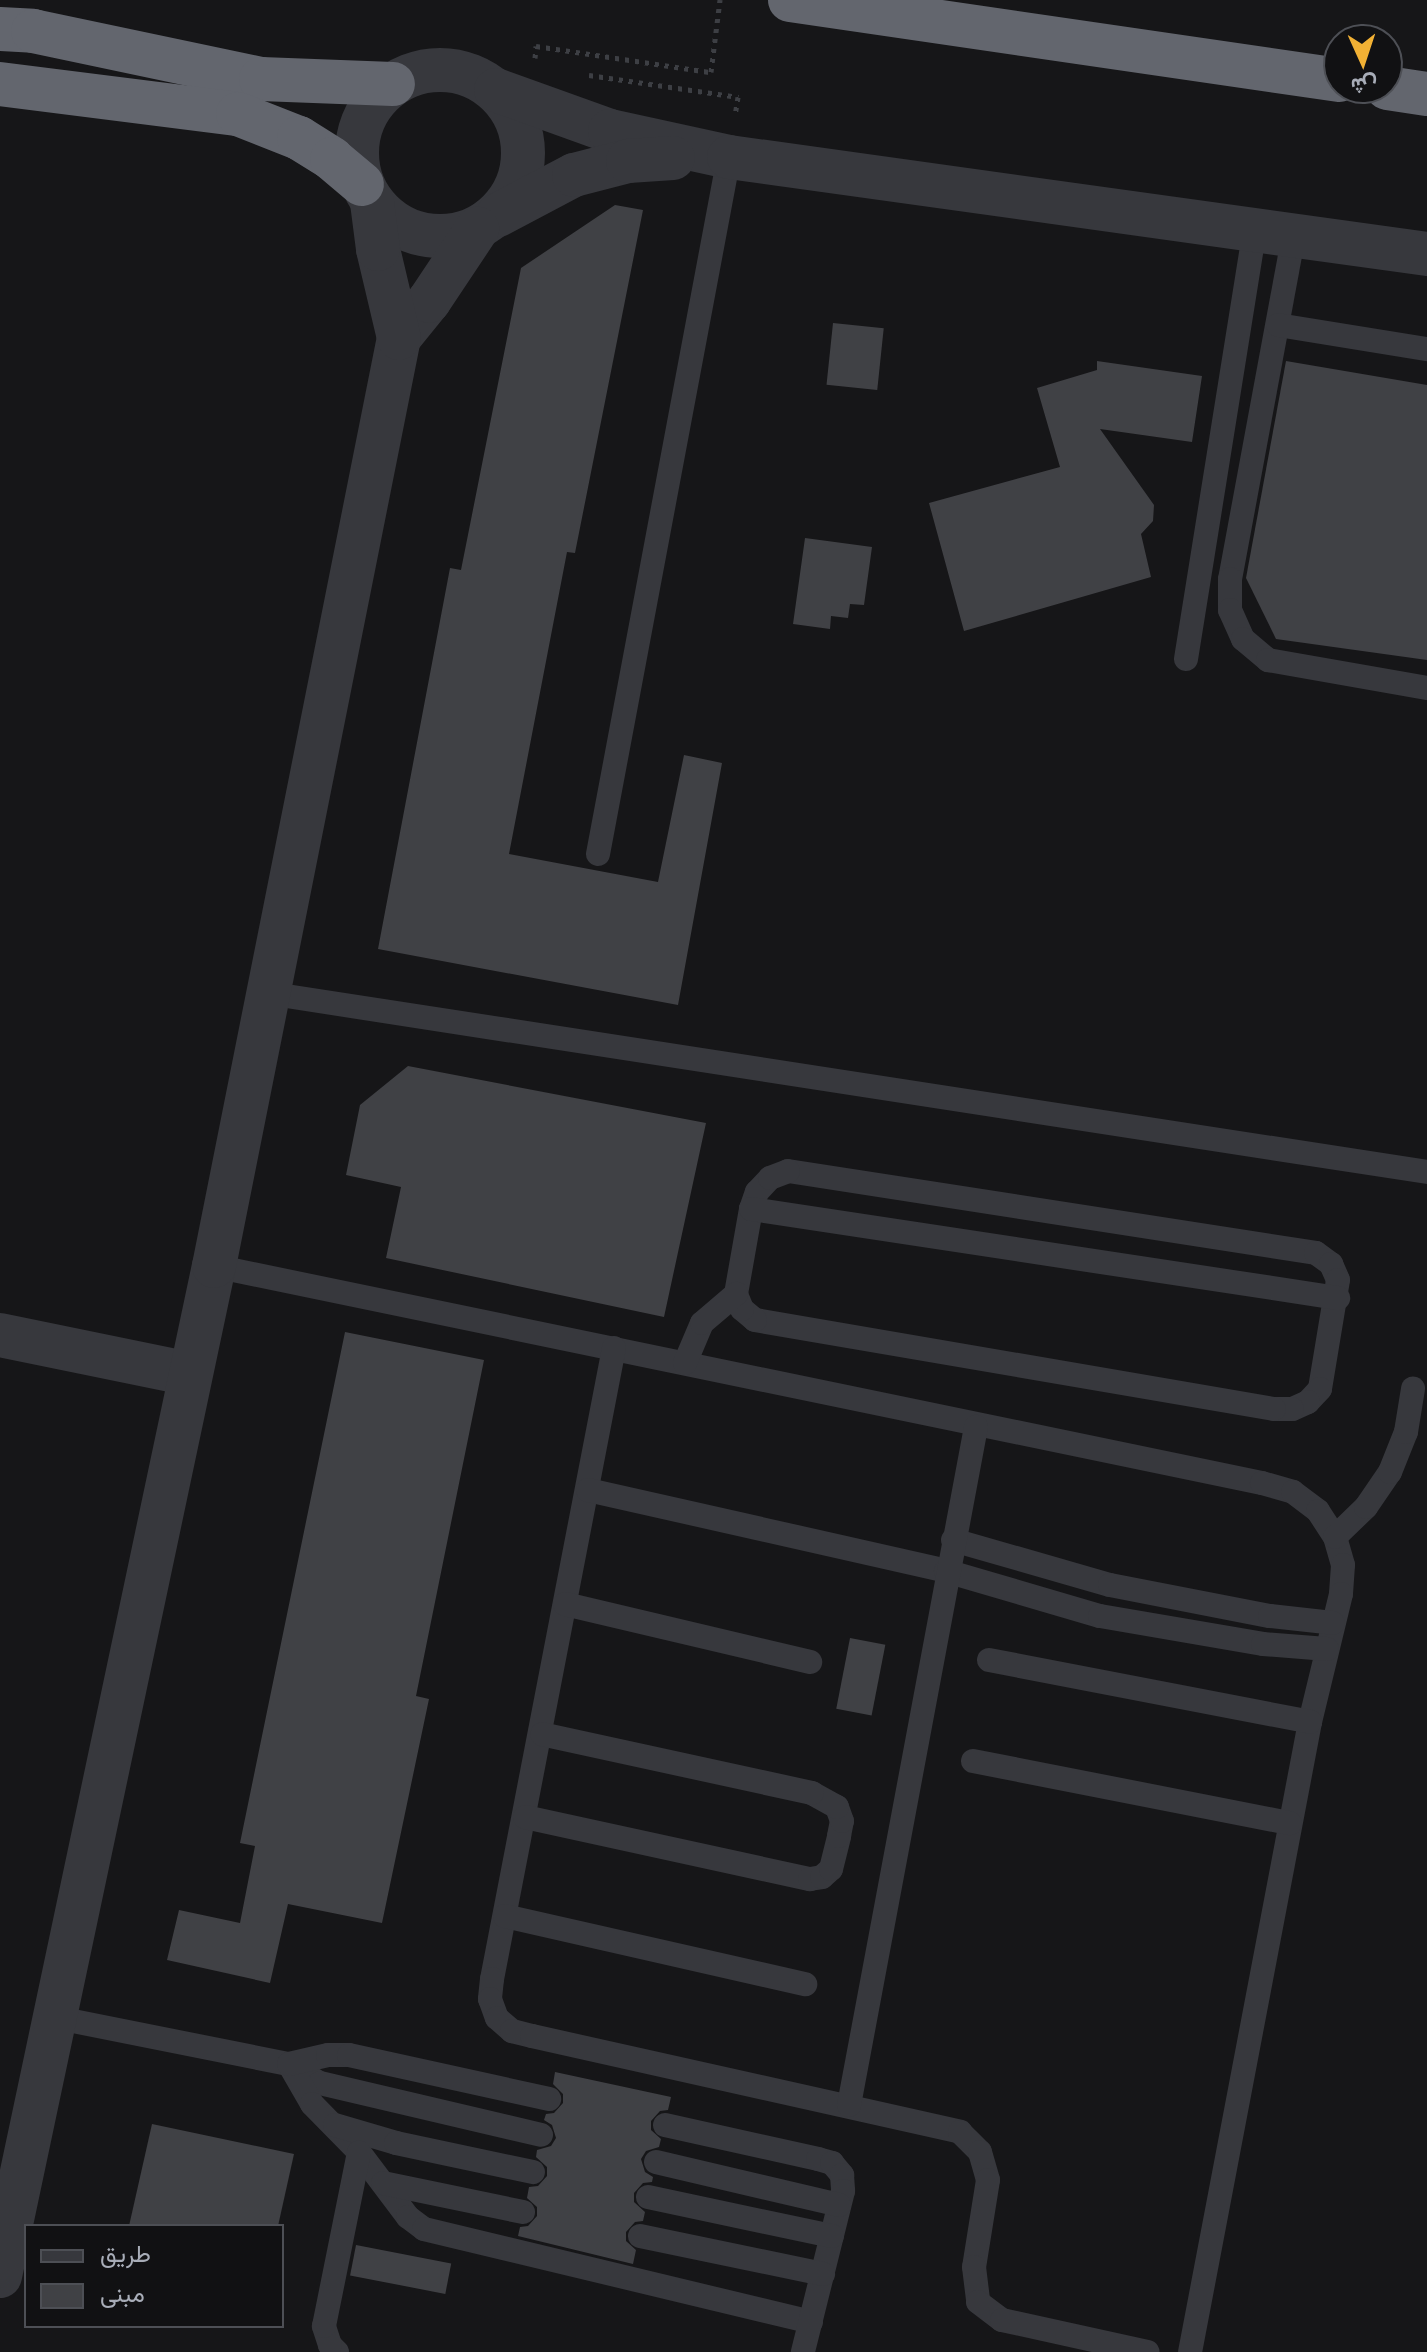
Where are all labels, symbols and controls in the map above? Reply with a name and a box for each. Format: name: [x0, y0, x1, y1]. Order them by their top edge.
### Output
north arrow: [1323, 24, 1403, 104]
text: ش: [1350, 72, 1378, 101]
legend: [24, 2224, 284, 2328]
text: طريق: [100, 2238, 151, 2267]
text: مبنى: [100, 2278, 145, 2307]

